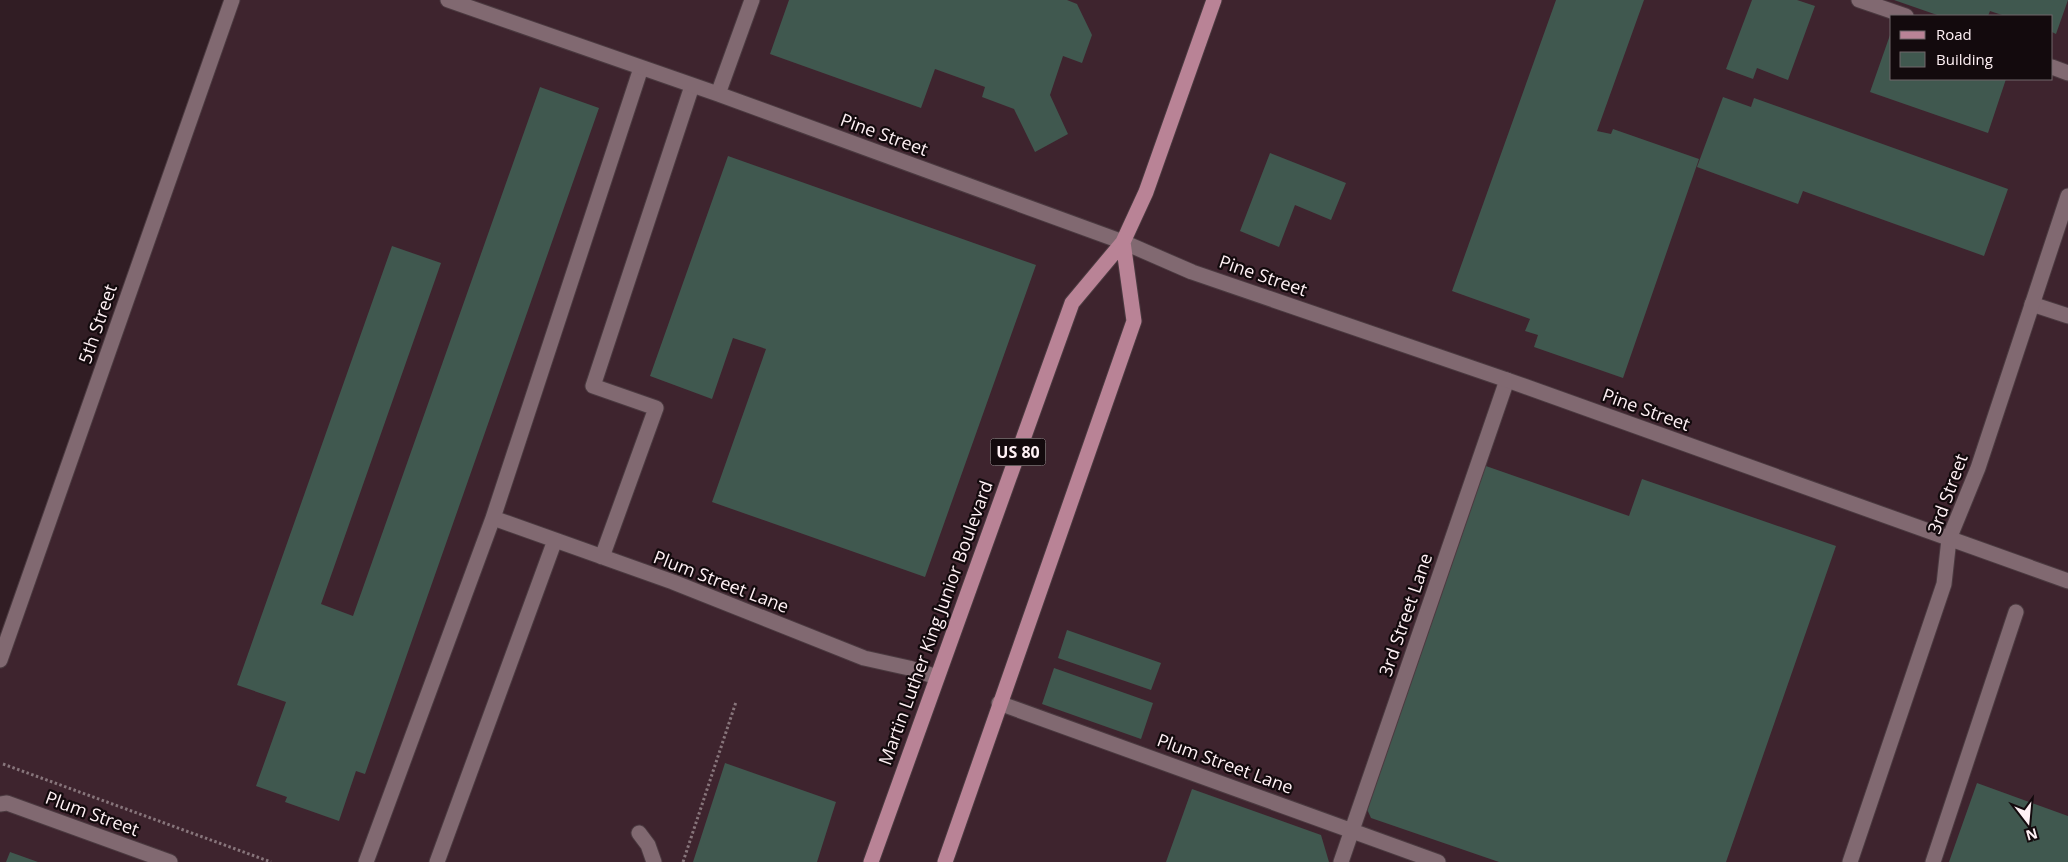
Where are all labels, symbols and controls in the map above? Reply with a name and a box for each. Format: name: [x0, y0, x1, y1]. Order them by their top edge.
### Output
legend: [1890, 15, 2053, 80]
text: Road: [1936, 24, 1972, 44]
text: Building: [1936, 49, 1993, 69]
street label: Pine Street: [837, 107, 931, 161]
street label: Pine Street: [1216, 249, 1310, 301]
street label: 5th Street: [72, 281, 122, 367]
street label: Pine Street: [1599, 382, 1693, 436]
road number: US 80: [990, 438, 1046, 466]
street label: 3rd Street: [1921, 450, 1973, 537]
street label: Martin Luther King Junior Boulevard: [872, 477, 998, 768]
street label: Plum Street Lane: [650, 544, 793, 618]
street label: 3rd Street Lane: [1373, 550, 1437, 679]
street label: Plum Street Lane: [1154, 727, 1297, 799]
street label: Plum Street: [42, 785, 143, 841]
north arrow: [2003, 797, 2053, 847]
text: N: [2024, 824, 2040, 846]

